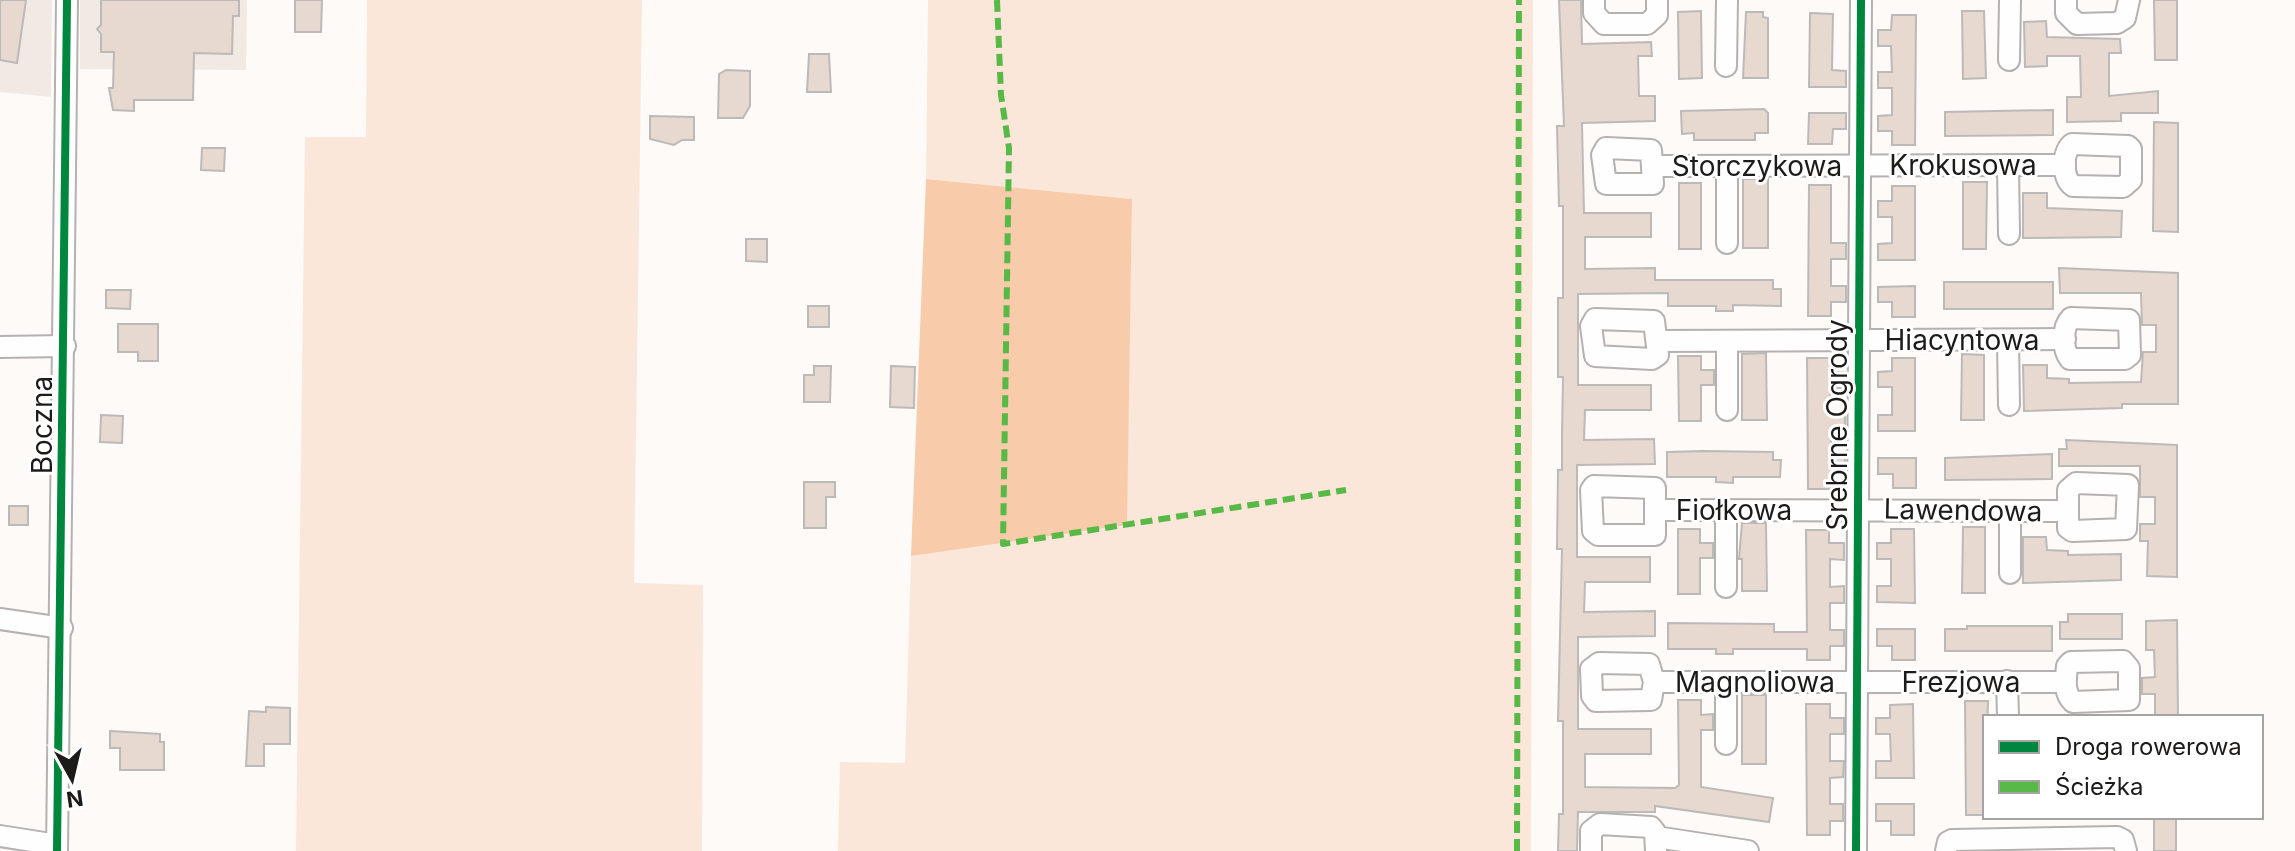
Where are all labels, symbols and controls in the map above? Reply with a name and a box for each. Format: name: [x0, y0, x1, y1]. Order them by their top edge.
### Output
street label: Krokusowa: [1889, 148, 2037, 182]
street label: Storczykowa: [1672, 149, 1842, 183]
street label: Srebrne Ogrody: [1820, 319, 1854, 531]
street label: Hiacyntowa: [1885, 323, 2039, 357]
street label: Boczna: [25, 376, 59, 474]
street label: Lawendowa: [1883, 492, 2043, 528]
street label: Fiołkowa: [1676, 493, 1792, 527]
street label: Magnoliowa: [1675, 665, 1835, 699]
street label: Frezjowa: [1902, 665, 2020, 699]
legend: [1983, 715, 2263, 819]
text: Droga rowerowa: [2055, 732, 2242, 761]
north arrow: [32, 739, 112, 819]
text: Ścieżka: [2055, 772, 2143, 801]
text: N: [65, 785, 85, 813]

